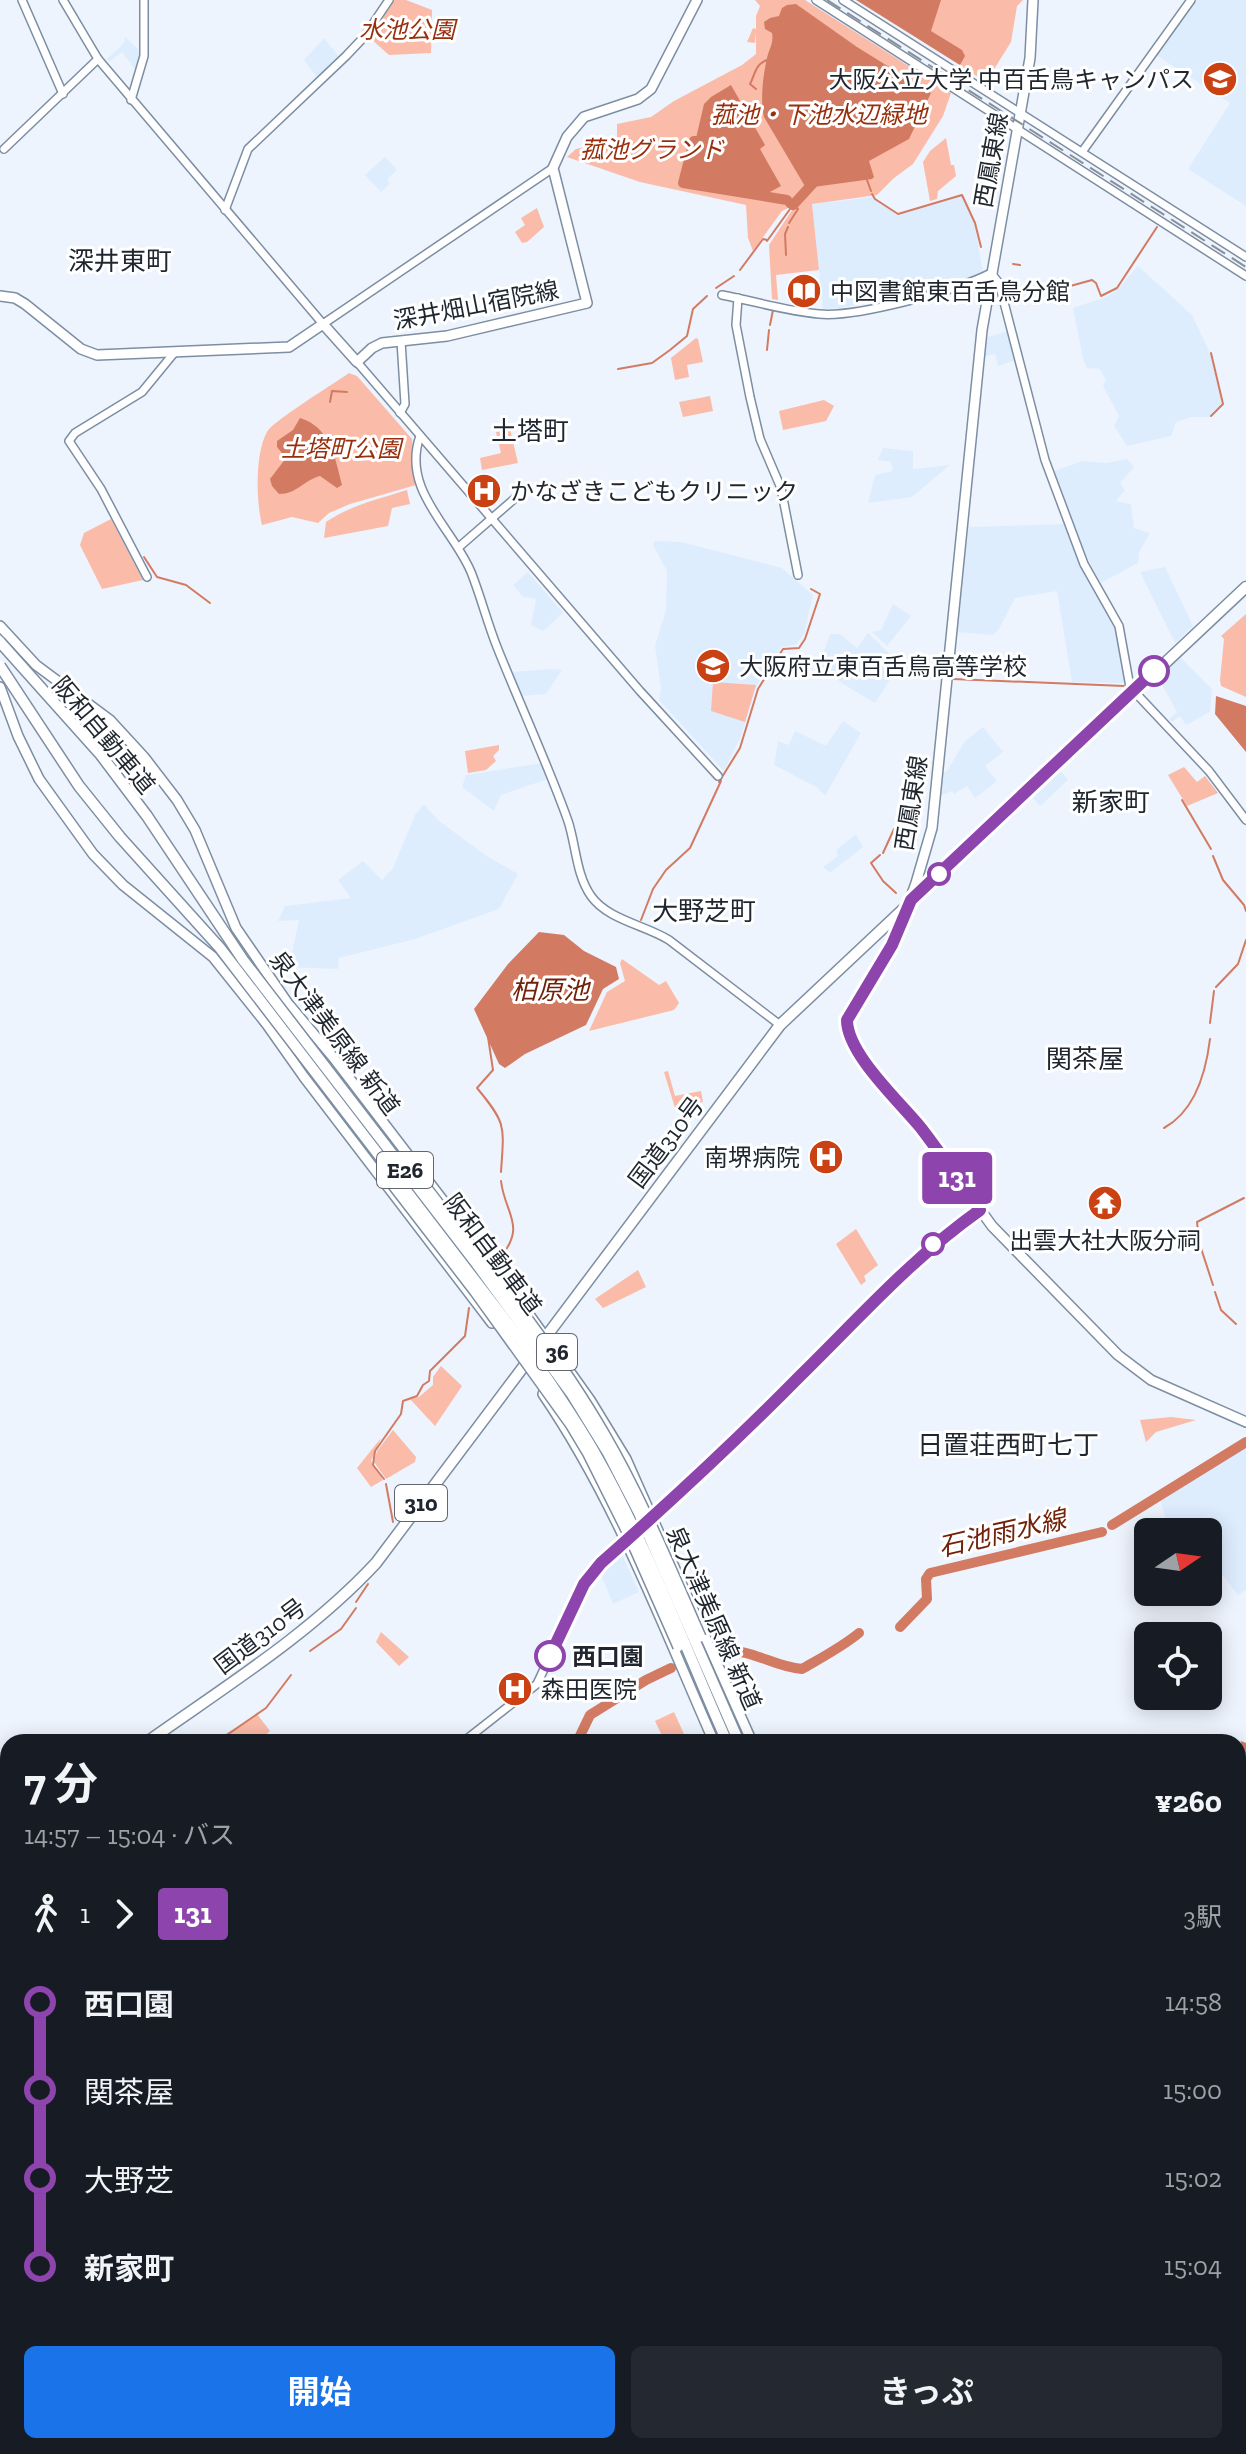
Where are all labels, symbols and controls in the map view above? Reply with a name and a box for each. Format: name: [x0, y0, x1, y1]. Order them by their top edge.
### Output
park label: 水池公園: [359, 15, 458, 44]
school or university icon: 大阪公立大学 中百舌鳥キャンパス: [1201, 60, 1239, 98]
place label: 大阪公立大学 中百舌鳥キャンパス: [829, 65, 1194, 94]
park label: 菰池・下池水辺緑地: [711, 100, 930, 129]
street label: 西鳳東線: [968, 110, 1014, 210]
park label: 菰池グランド: [580, 135, 725, 164]
district label: 深井東町: [68, 245, 172, 277]
library icon: 中図書館東百舌鳥分館: [785, 272, 823, 310]
street label: 深井畑山宿院線: [391, 275, 561, 335]
place label: 中図書館東百舌鳥分館: [830, 277, 1070, 306]
district label: 土塔町: [491, 415, 569, 447]
park label: 土塔町公園: [281, 434, 404, 463]
hospital icon: かなざきこどもクリニック: [465, 472, 503, 510]
place label: かなざきこどもクリニック: [510, 477, 798, 506]
school or university icon: 大阪府立東百舌鳥高等学校: [694, 647, 732, 685]
place label: 大阪府立東百舌鳥高等学校: [739, 652, 1027, 681]
unlabelled marker: [1139, 656, 1169, 686]
street label: 阪和自動車道: [47, 671, 161, 799]
street label: 西鳳東線: [889, 753, 933, 853]
district label: 新家町: [1072, 786, 1150, 818]
unlabelled marker: [928, 863, 950, 885]
district label: 大野芝町: [652, 895, 756, 927]
street label: 泉大津美原線 新道: [264, 945, 406, 1121]
water label: 柏原池: [511, 974, 592, 1006]
district label: 関茶屋: [1046, 1043, 1124, 1075]
street label: 国道310号: [622, 1091, 710, 1193]
hospital icon: 南堺病院: [807, 1138, 845, 1176]
place label: 南堺病院: [704, 1143, 800, 1172]
road number: E26: [377, 1152, 433, 1188]
line badge: 131: [911, 1152, 1003, 1204]
text: 131: [938, 1161, 976, 1194]
temple icon: 出雲大社大阪分祠: [1086, 1184, 1124, 1222]
street label: 阪和自動車道: [438, 1188, 548, 1320]
place label: 出雲大社大阪分祠: [1009, 1226, 1201, 1255]
unlabelled marker: [922, 1233, 944, 1255]
road number: 36: [537, 1334, 577, 1370]
district label: 日置荘西町七丁: [917, 1429, 1099, 1461]
road number: 310: [395, 1485, 447, 1521]
water label: 石池雨水線: [935, 1502, 1072, 1563]
north arrow: [1134, 1518, 1222, 1606]
map controls: [1134, 1518, 1222, 1710]
street label: 泉大津美原線 新道: [661, 1522, 767, 1714]
street label: 国道310号: [209, 1592, 311, 1680]
button: locate: [1134, 1622, 1222, 1710]
marker: 西口園: [535, 1641, 565, 1671]
place label: 西口園: [572, 1642, 644, 1671]
hospital icon: 森田医院: [496, 1670, 534, 1708]
place label: 森田医院: [541, 1675, 637, 1704]
text: 7 分: [24, 1757, 98, 1810]
text: ¥260: [1155, 1784, 1222, 1820]
text: 14:57 – 15:04 · バス: [24, 1819, 235, 1851]
icon: walk: [24, 1892, 68, 1936]
icon: forward: [102, 1892, 146, 1936]
text: 131: [174, 1897, 212, 1930]
text: 1: [80, 1898, 90, 1930]
text: 3駅: [1183, 1901, 1222, 1933]
text: 14:58: [1165, 1986, 1222, 2018]
text: 西口園: [84, 1987, 174, 2023]
text: 15:00: [1163, 2074, 1222, 2106]
text: 関茶屋: [84, 2075, 174, 2111]
text: 15:02: [1164, 2162, 1222, 2194]
text: 大野芝: [84, 2163, 174, 2199]
text: 15:04: [1164, 2250, 1222, 2282]
text: 新家町: [84, 2251, 174, 2287]
button: 開始: [24, 2346, 615, 2438]
button: きっぷ: [631, 2346, 1222, 2438]

